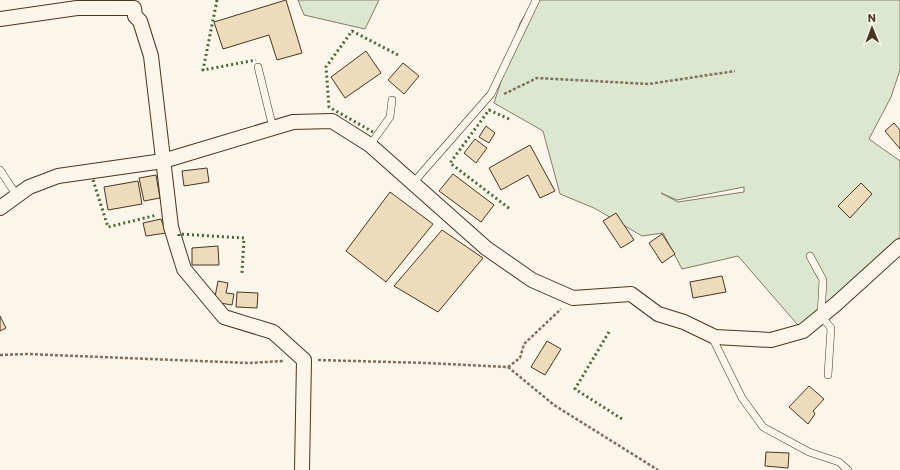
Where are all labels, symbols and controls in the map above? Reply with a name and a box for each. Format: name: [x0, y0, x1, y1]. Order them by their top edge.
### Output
north arrow: [852, 8, 892, 48]
text: N: [868, 11, 876, 24]

